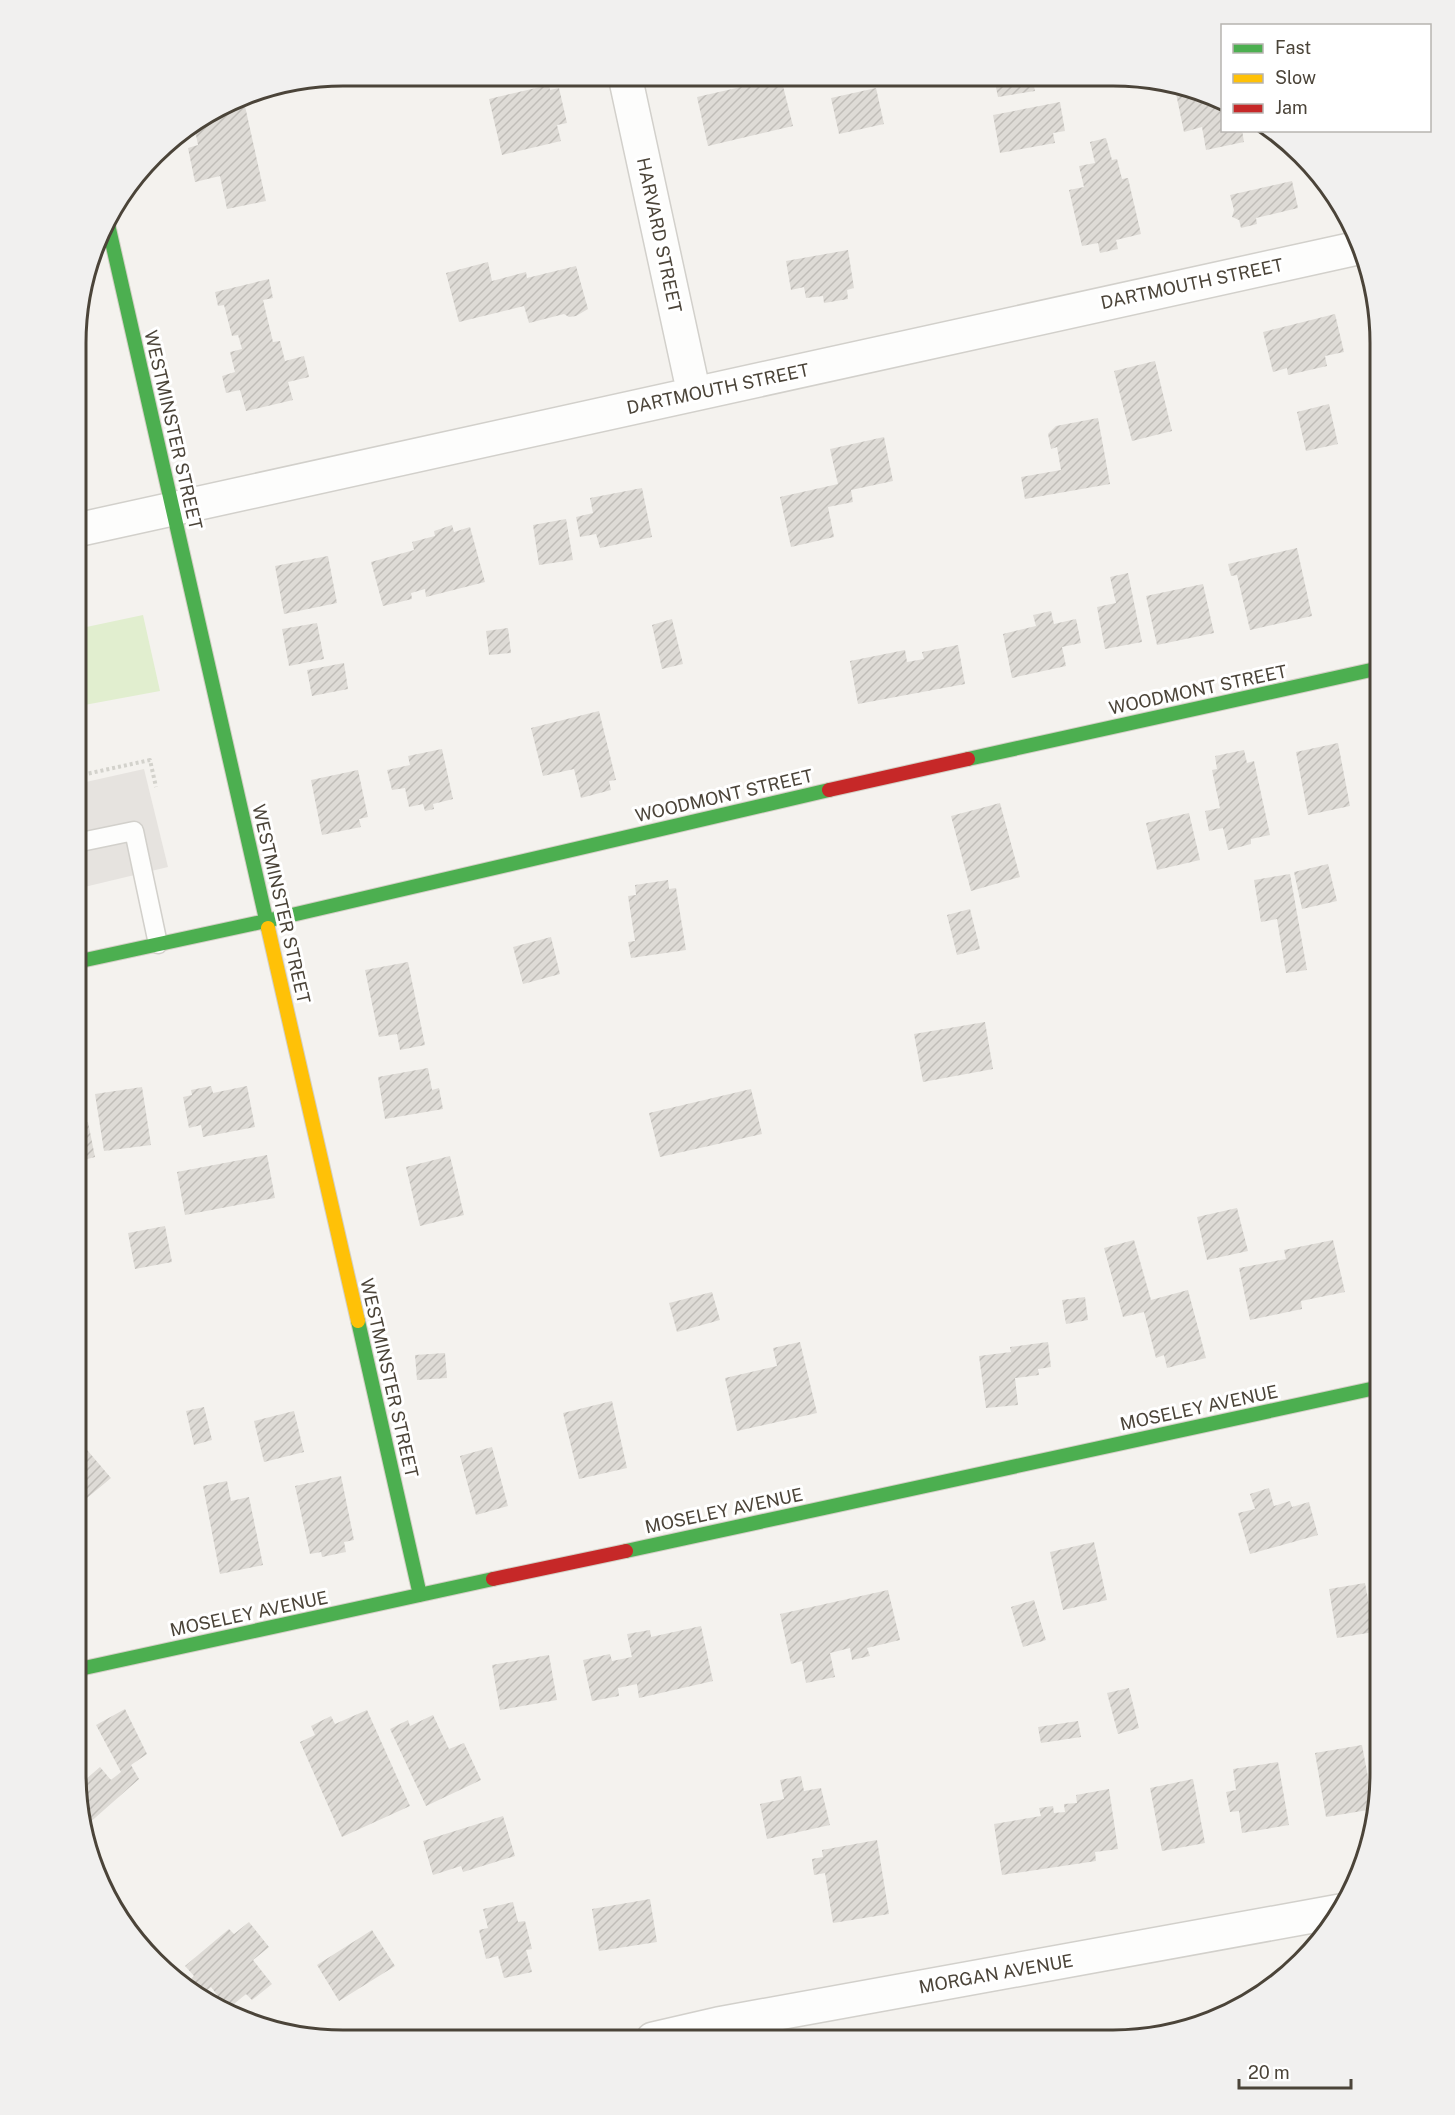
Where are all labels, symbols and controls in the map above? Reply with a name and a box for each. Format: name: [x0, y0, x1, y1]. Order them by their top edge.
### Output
legend: [1221, 24, 1431, 132]
text: Fast: [1275, 37, 1311, 58]
text: Slow: [1275, 67, 1316, 88]
text: Jam: [1275, 97, 1308, 118]
street label: HARVARD STREET: [633, 155, 686, 315]
street label: DARTMOUTH STREET: [1099, 254, 1285, 313]
street label: WESTMINSTER STREET: [140, 328, 207, 532]
street label: DARTMOUTH STREET: [625, 359, 811, 418]
street label: WOODMONT STREET: [1107, 660, 1289, 719]
street label: WOODMONT STREET: [633, 765, 815, 826]
street label: WESTMINSTER STREET: [248, 802, 315, 1006]
street label: WESTMINSTER STREET: [356, 1276, 423, 1480]
street label: MOSELEY AVENUE: [1118, 1381, 1280, 1434]
street label: MOSELEY AVENUE: [643, 1484, 805, 1537]
street label: MOSELEY AVENUE: [168, 1587, 330, 1640]
street label: MORGAN AVENUE: [917, 1950, 1075, 1997]
scale bar: [1239, 2052, 1352, 2090]
text: 20 m: [1248, 2062, 1290, 2083]

